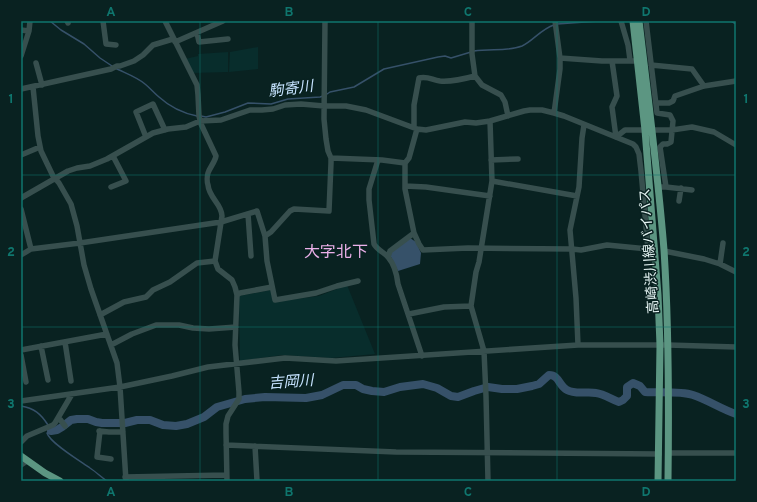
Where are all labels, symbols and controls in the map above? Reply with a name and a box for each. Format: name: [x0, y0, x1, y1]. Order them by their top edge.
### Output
text: A: [106, 5, 116, 21]
text: B: [285, 5, 294, 21]
text: C: [464, 5, 472, 21]
text: D: [641, 5, 651, 21]
water label: 駒寄川: [268, 78, 316, 102]
text: 1: [8, 92, 14, 108]
text: 1: [743, 92, 749, 108]
street label: 高崎渋川線バイパス: [637, 188, 663, 314]
district label: 大字北下: [304, 243, 368, 263]
text: 2: [7, 245, 15, 261]
text: 2: [742, 245, 750, 261]
water label: 吉岡川: [268, 372, 316, 394]
text: 3: [7, 397, 15, 413]
text: 3: [742, 397, 750, 413]
text: A: [106, 485, 116, 501]
text: B: [285, 485, 294, 501]
text: C: [464, 485, 472, 501]
text: D: [641, 485, 651, 501]

